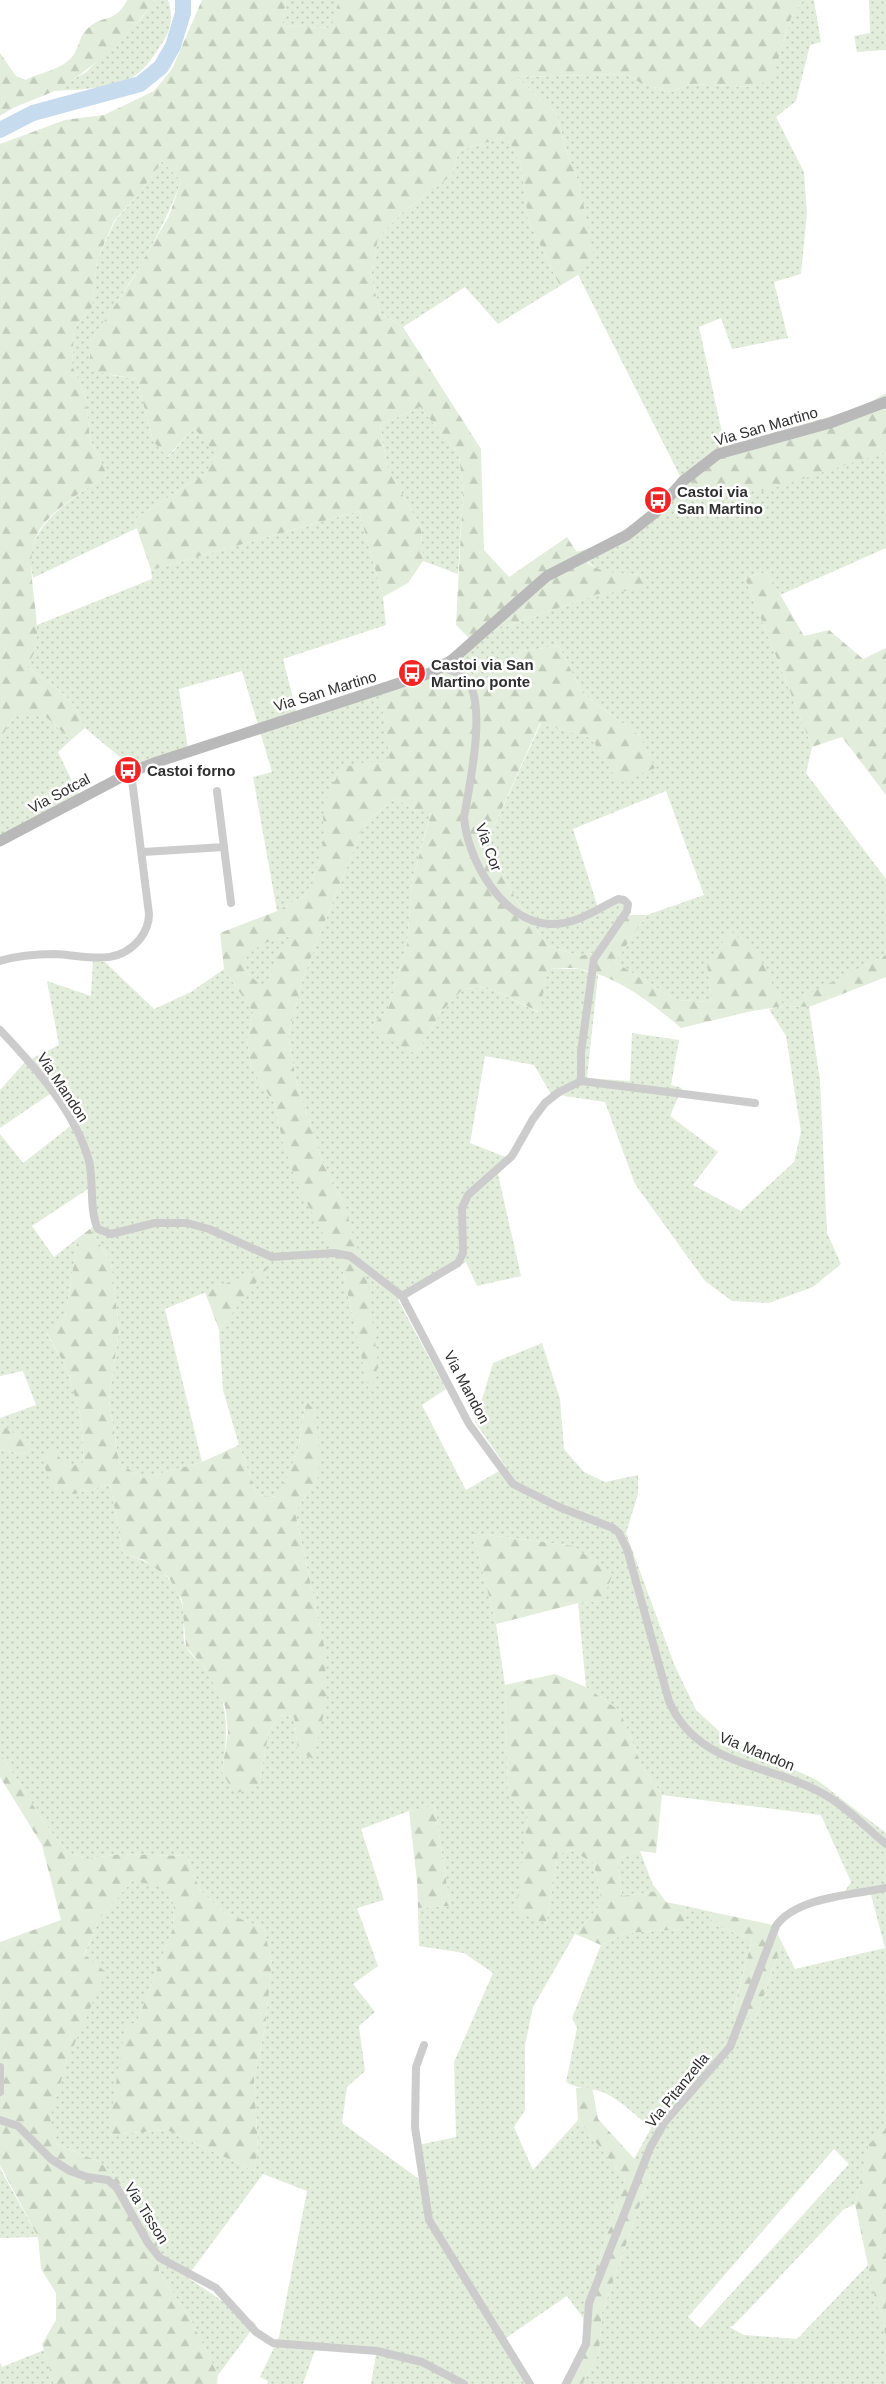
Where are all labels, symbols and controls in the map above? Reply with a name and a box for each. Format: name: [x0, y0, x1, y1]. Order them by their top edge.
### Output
street label: Via San Martino: [712, 403, 820, 449]
place label: Castoi via San Martino: [677, 483, 763, 517]
bus stop icon: Castoi via San Martino: [643, 485, 673, 515]
place label: Castoi via San Martino ponte: [431, 656, 534, 690]
bus stop icon: Castoi via San Martino ponte: [397, 658, 427, 688]
street label: Via San Martino: [272, 667, 378, 715]
bus stop icon: Castoi forno: [113, 755, 143, 785]
place label: Castoi forno: [147, 762, 235, 779]
street label: Via Sotcal: [25, 770, 93, 816]
street label: Via Cor: [473, 821, 505, 873]
street label: Via Mandon: [34, 1049, 92, 1125]
street label: Via Mandon: [441, 1348, 493, 1426]
street label: Via Mandon: [717, 1728, 797, 1774]
street label: Via Pitanzella: [642, 2049, 713, 2131]
street label: Via Tisson: [122, 2179, 172, 2247]

